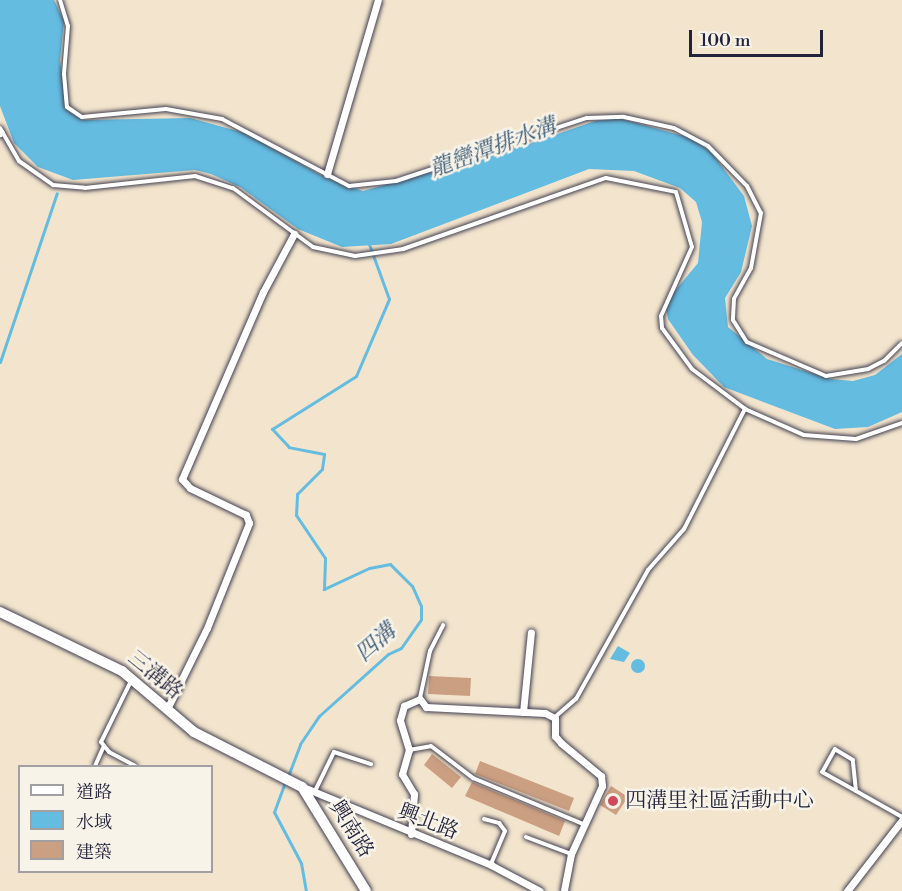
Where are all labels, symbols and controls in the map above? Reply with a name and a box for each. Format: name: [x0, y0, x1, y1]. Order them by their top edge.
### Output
scale bar: [692, 18, 826, 56]
text: 100 m: [700, 29, 751, 52]
water label: 龍巒潭排水溝: [426, 113, 560, 183]
water label: 四溝: [351, 619, 401, 667]
street label: 三溝路: [123, 645, 187, 705]
legend: [18, 765, 213, 873]
text: 道路: [76, 781, 112, 804]
place label: 四溝里社區活動中心: [625, 788, 814, 814]
marker: 四溝里社區活動中心: [606, 794, 620, 808]
street label: 興南路: [324, 796, 378, 862]
street label: 興北路: [394, 799, 462, 845]
text: 水域: [76, 811, 112, 834]
text: 建築: [76, 841, 112, 864]

